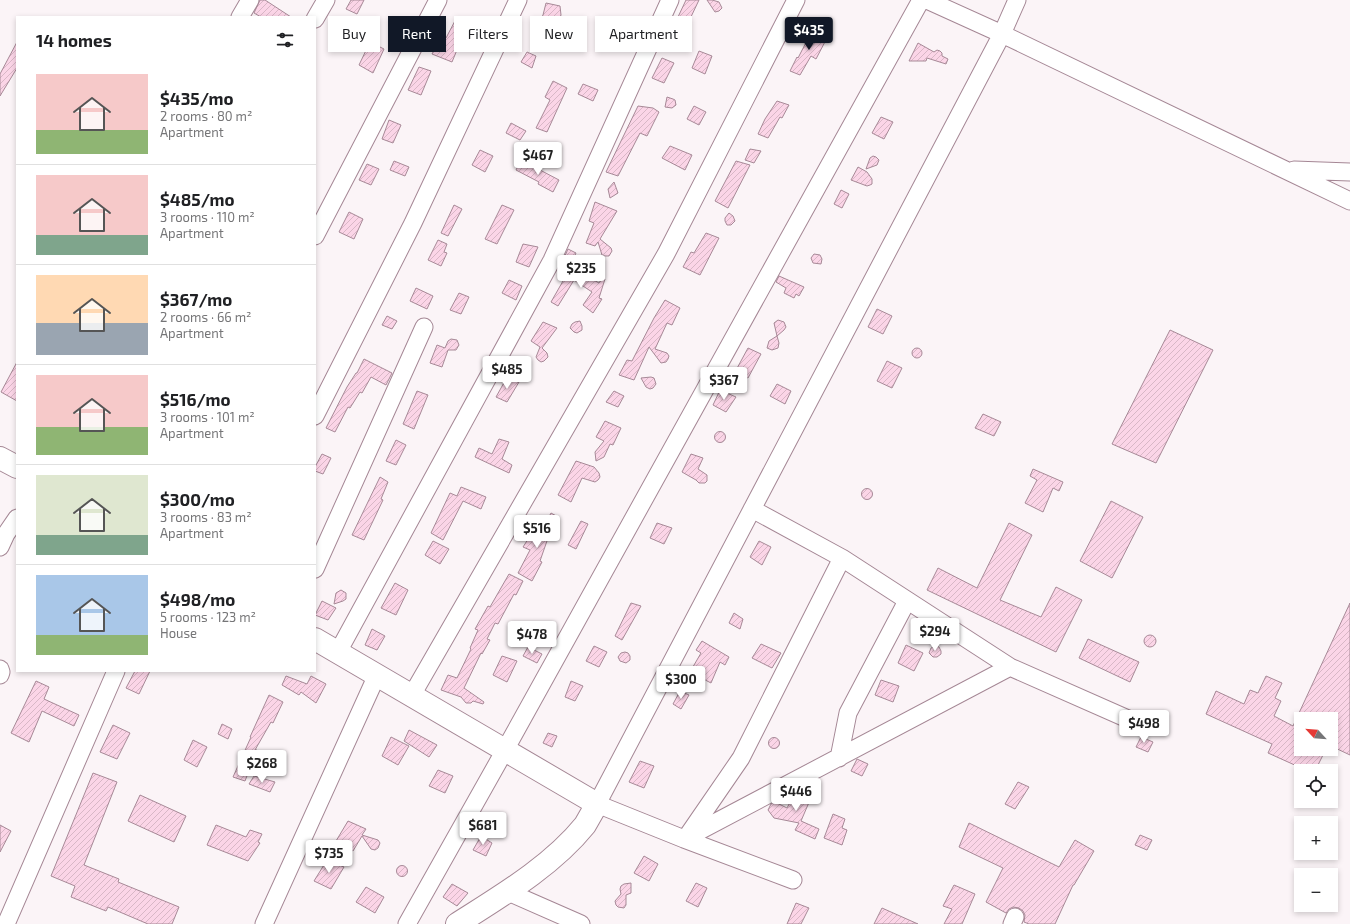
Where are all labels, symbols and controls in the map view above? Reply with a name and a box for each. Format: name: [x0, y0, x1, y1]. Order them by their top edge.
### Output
chip: Buy: [328, 16, 380, 52]
chip: Rent: [388, 16, 446, 52]
chip: Filters: [454, 16, 522, 52]
chip: New: [530, 16, 587, 52]
chip: Apartment: [595, 16, 692, 52]
pin: $435: [785, 17, 833, 51]
text: $435: [794, 22, 824, 38]
icon: filters: [274, 29, 296, 51]
text: 14 homes: [36, 30, 112, 50]
text: $435/mo: [160, 88, 234, 108]
icon: home: [68, 90, 116, 138]
text: 2 rooms · 80 m²: [160, 108, 252, 124]
text: Apartment: [160, 124, 224, 140]
pin: $467: [514, 142, 562, 176]
text: $467: [523, 147, 553, 163]
text: $485/mo: [160, 189, 235, 209]
icon: home: [68, 191, 116, 239]
text: 3 rooms · 110 m²: [160, 209, 255, 225]
text: Apartment: [160, 225, 224, 241]
pin: $235: [557, 255, 605, 289]
text: $235: [566, 260, 596, 276]
text: $367/mo: [160, 289, 232, 309]
icon: home: [68, 291, 116, 339]
text: 2 rooms · 66 m²: [160, 309, 251, 325]
text: Apartment: [160, 325, 224, 341]
pin: $485: [483, 356, 531, 390]
text: $485: [491, 361, 523, 377]
pin: $367: [700, 367, 748, 401]
text: $367: [709, 372, 739, 388]
text: $516/mo: [160, 389, 230, 409]
icon: home: [68, 391, 116, 439]
text: 3 rooms · 101 m²: [160, 409, 255, 425]
text: Apartment: [160, 425, 224, 441]
text: $300/mo: [160, 489, 235, 509]
icon: home: [68, 491, 116, 539]
text: 3 rooms · 83 m²: [160, 509, 252, 525]
pin: $516: [513, 515, 561, 549]
text: $516: [523, 520, 551, 536]
text: Apartment: [160, 525, 224, 541]
text: $498/mo: [160, 589, 235, 609]
icon: home: [68, 591, 116, 639]
text: 5 rooms · 123 m²: [160, 609, 256, 625]
pin: $294: [911, 618, 959, 652]
pin: $478: [508, 621, 556, 655]
text: $294: [919, 623, 951, 639]
text: House: [160, 625, 197, 641]
text: $478: [517, 626, 547, 642]
pin: $300: [657, 666, 705, 700]
text: $300: [665, 671, 697, 687]
pin: $498: [1120, 710, 1168, 744]
north arrow: [1294, 712, 1338, 756]
map controls: [1294, 712, 1338, 912]
text: $498: [1128, 715, 1160, 731]
pin: $268: [238, 750, 286, 784]
text: $268: [247, 755, 277, 771]
button: locate: [1294, 764, 1338, 808]
pin: $446: [772, 778, 820, 812]
text: $446: [780, 783, 812, 799]
pin: $681: [459, 812, 507, 846]
button: +: [1294, 816, 1338, 860]
text: $681: [469, 817, 497, 833]
pin: $735: [305, 840, 353, 874]
text: $735: [315, 845, 343, 861]
button: −: [1294, 868, 1338, 912]

